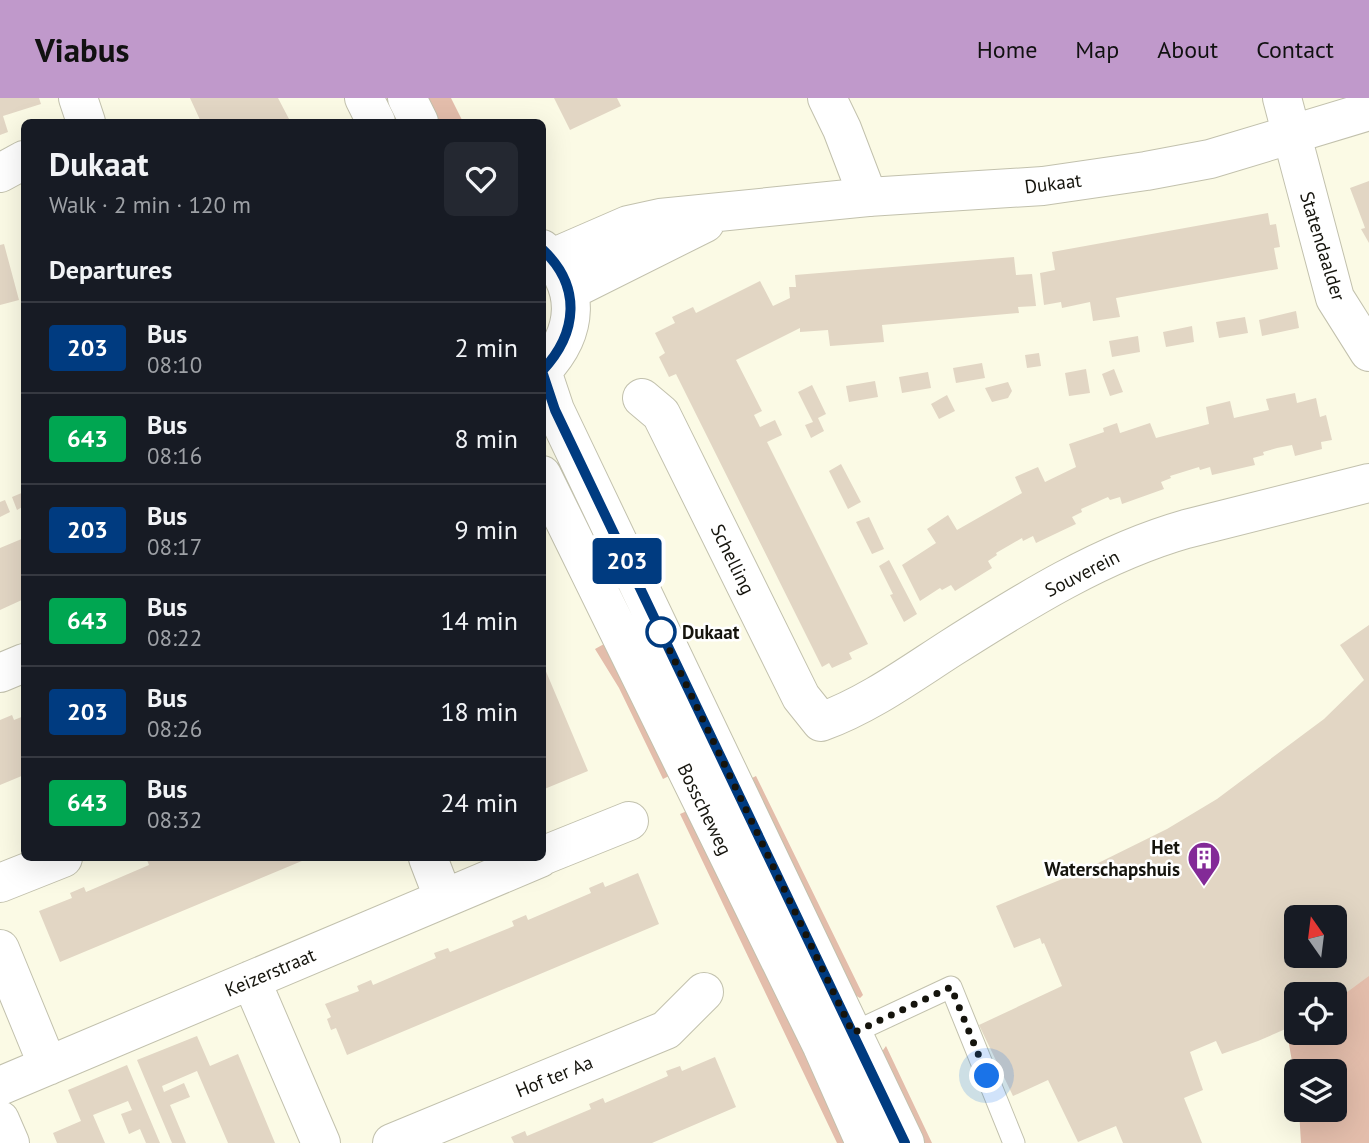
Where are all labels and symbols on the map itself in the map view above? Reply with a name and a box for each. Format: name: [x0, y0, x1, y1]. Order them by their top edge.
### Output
street label: Dukaat: [1023, 168, 1083, 198]
street label: Statendaalder: [1295, 188, 1351, 304]
street label: Schelling: [706, 520, 760, 598]
line badge: 203: [587, 538, 667, 584]
street label: Souverein: [1041, 544, 1123, 602]
marker: Dukaat: [646, 617, 676, 647]
place label: Dukaat: [682, 620, 740, 644]
street label: Bosscheweg: [672, 759, 738, 859]
place label: Het Waterschapshuis: [1044, 835, 1180, 881]
building icon: Het Waterschapshuis: [1185, 839, 1223, 888]
north arrow: [1284, 905, 1348, 968]
street label: Keizerstraat: [221, 942, 319, 1002]
street label: Hof ter Aa: [512, 1050, 596, 1102]
your location: [969, 1058, 1004, 1093]

